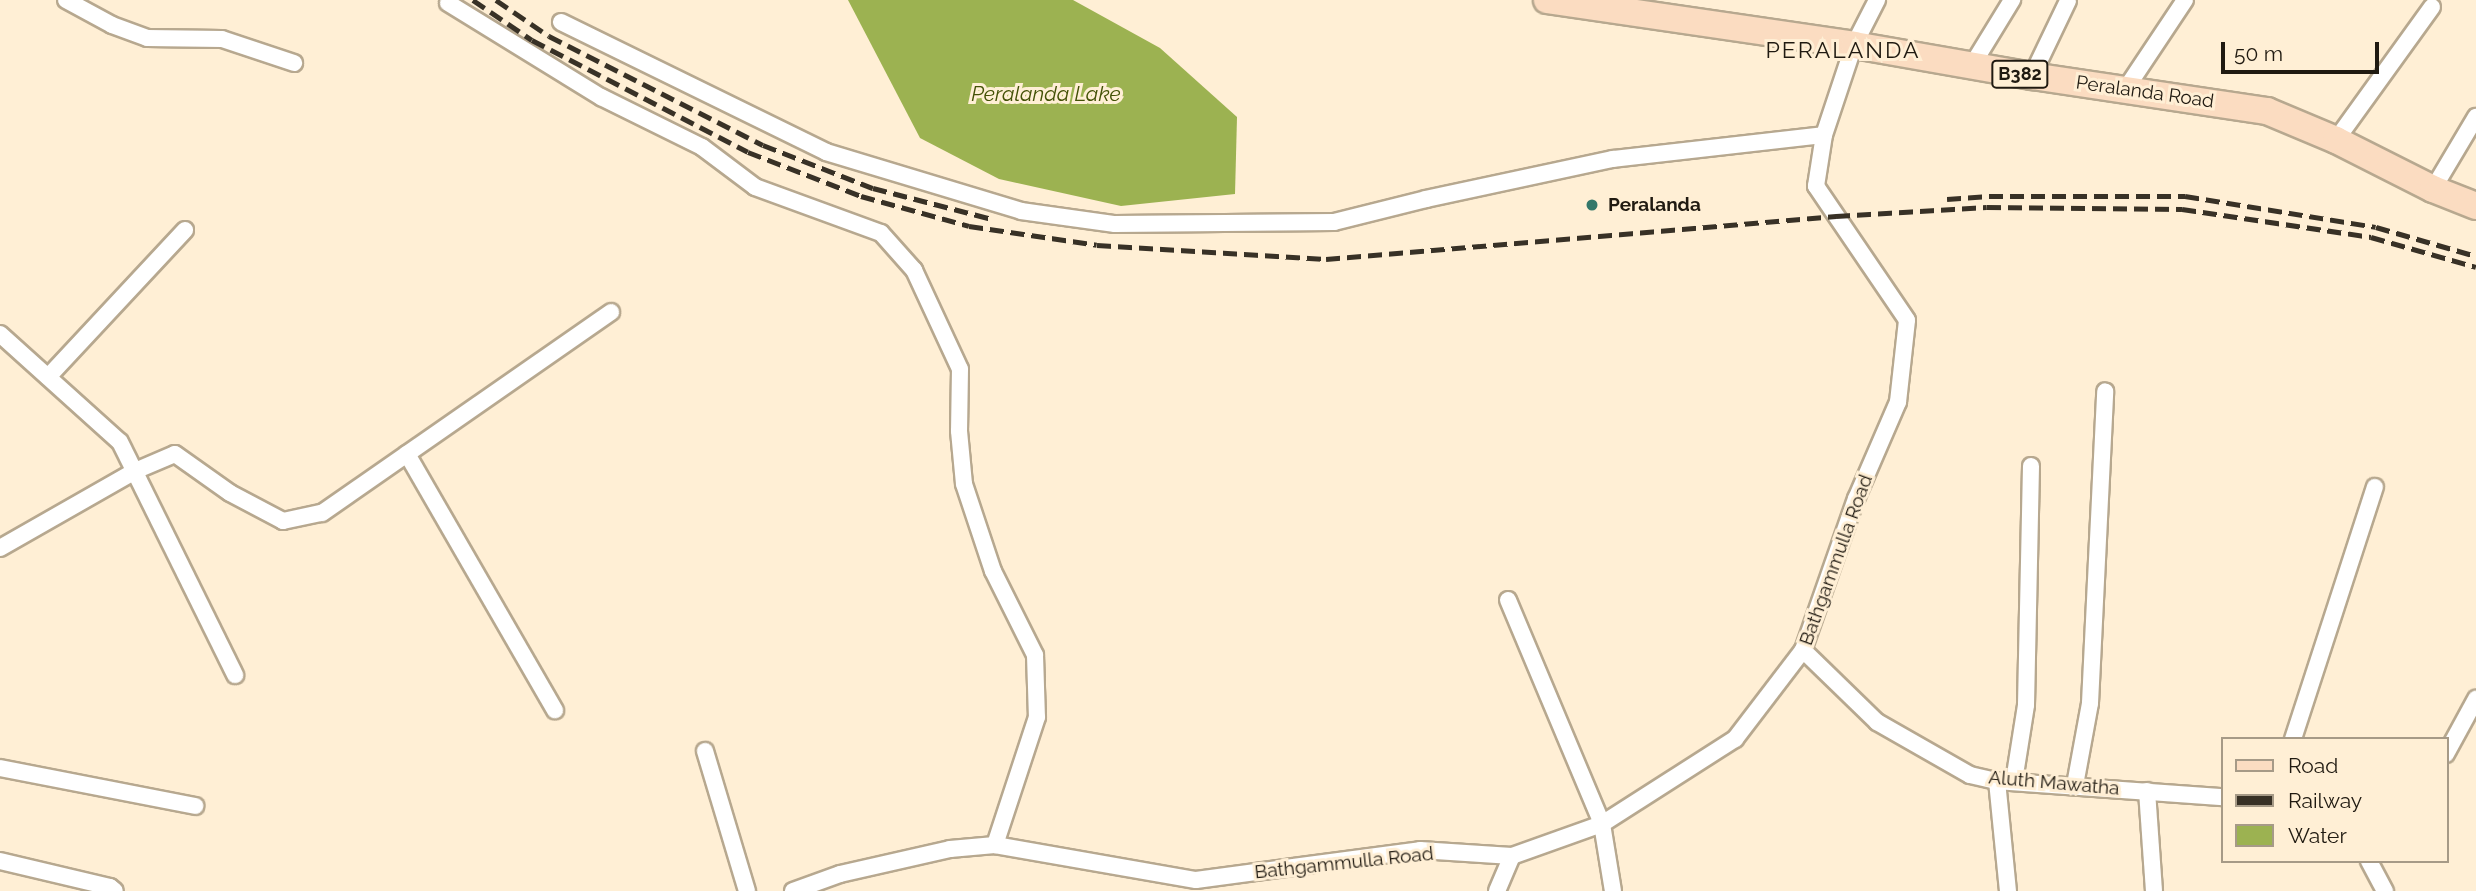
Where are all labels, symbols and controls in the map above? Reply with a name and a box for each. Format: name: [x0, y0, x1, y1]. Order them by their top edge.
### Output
scale bar: [2224, 28, 2382, 72]
district label: PERALANDA: [1767, 36, 1919, 64]
text: 50 m: [2234, 41, 2283, 66]
road number: B382: [1990, 60, 2050, 88]
street label: Peralanda Road: [2075, 71, 2215, 113]
water label: Peralanda Lake: [971, 81, 1121, 107]
place label: Peralanda: [1608, 194, 1701, 216]
marker: Peralanda: [1582, 195, 1602, 215]
street label: Bathgammulla Road: [1795, 472, 1877, 648]
legend: [2220, 737, 2448, 863]
text: Road: [2288, 753, 2338, 778]
street label: Aluth Mawatha: [1988, 766, 2120, 800]
text: Railway: [2288, 788, 2362, 813]
text: Water: [2288, 823, 2347, 848]
street label: Bathgammulla Road: [1253, 842, 1435, 884]

